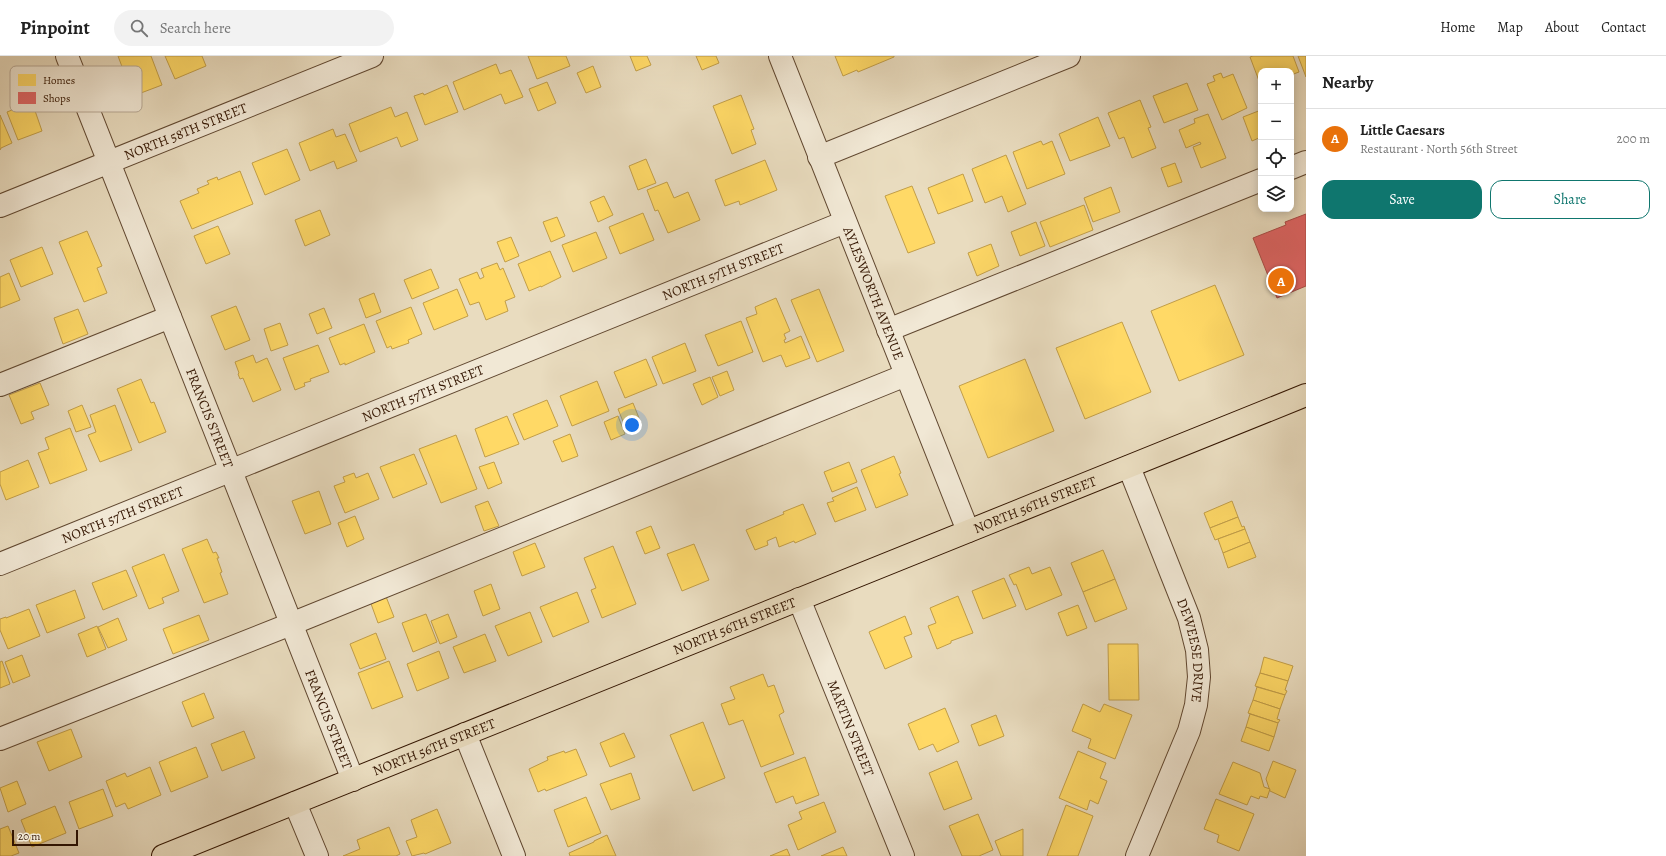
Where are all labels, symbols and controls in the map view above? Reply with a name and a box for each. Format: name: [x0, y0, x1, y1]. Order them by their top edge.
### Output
search box: [114, 10, 394, 46]
text: Pinpoint: [20, 15, 90, 41]
icon: search: [128, 17, 150, 39]
text: Search here: [160, 18, 231, 38]
text: Home: [1440, 18, 1475, 37]
text: Map: [1497, 18, 1523, 37]
text: About: [1545, 18, 1579, 37]
text: Contact: [1601, 18, 1646, 37]
legend: [10, 66, 142, 112]
map controls: [1258, 68, 1294, 212]
button: +: [1258, 68, 1294, 104]
text: Nearby: [1322, 71, 1373, 94]
text: Homes: [43, 73, 75, 88]
text: Shops: [43, 91, 70, 106]
street label: NORTH 58TH STREET: [121, 98, 250, 165]
button: −: [1258, 104, 1294, 140]
text: Little Caesars: [1360, 120, 1445, 140]
text: A: [1331, 130, 1339, 147]
text: 200 m: [1617, 130, 1650, 147]
button: locate: [1258, 140, 1294, 176]
text: Restaurant · North 56th Street: [1360, 140, 1518, 157]
button: layers: [1258, 176, 1294, 212]
button: Save: [1322, 180, 1482, 219]
button: Share: [1490, 180, 1650, 219]
street label: AYLESWORTH AVENUE: [838, 223, 908, 363]
street label: NORTH 57TH STREET: [659, 238, 787, 305]
pin: A: [1268, 266, 1294, 296]
street label: NORTH 57TH STREET: [359, 360, 487, 427]
street label: FRANCIS STREET: [181, 365, 238, 471]
your location: [622, 415, 642, 435]
street label: NORTH 56TH STREET: [971, 471, 1099, 538]
street label: NORTH 57TH STREET: [59, 482, 187, 548]
street label: NORTH 56TH STREET: [670, 593, 799, 659]
street label: DEWEESE DRIVE: [1172, 595, 1208, 704]
street label: FRANCIS STREET: [300, 667, 357, 772]
street label: MARTIN STREET: [823, 677, 879, 779]
street label: NORTH 56TH STREET: [370, 714, 498, 780]
scale bar: [12, 828, 78, 847]
text: 20 m: [18, 829, 40, 844]

